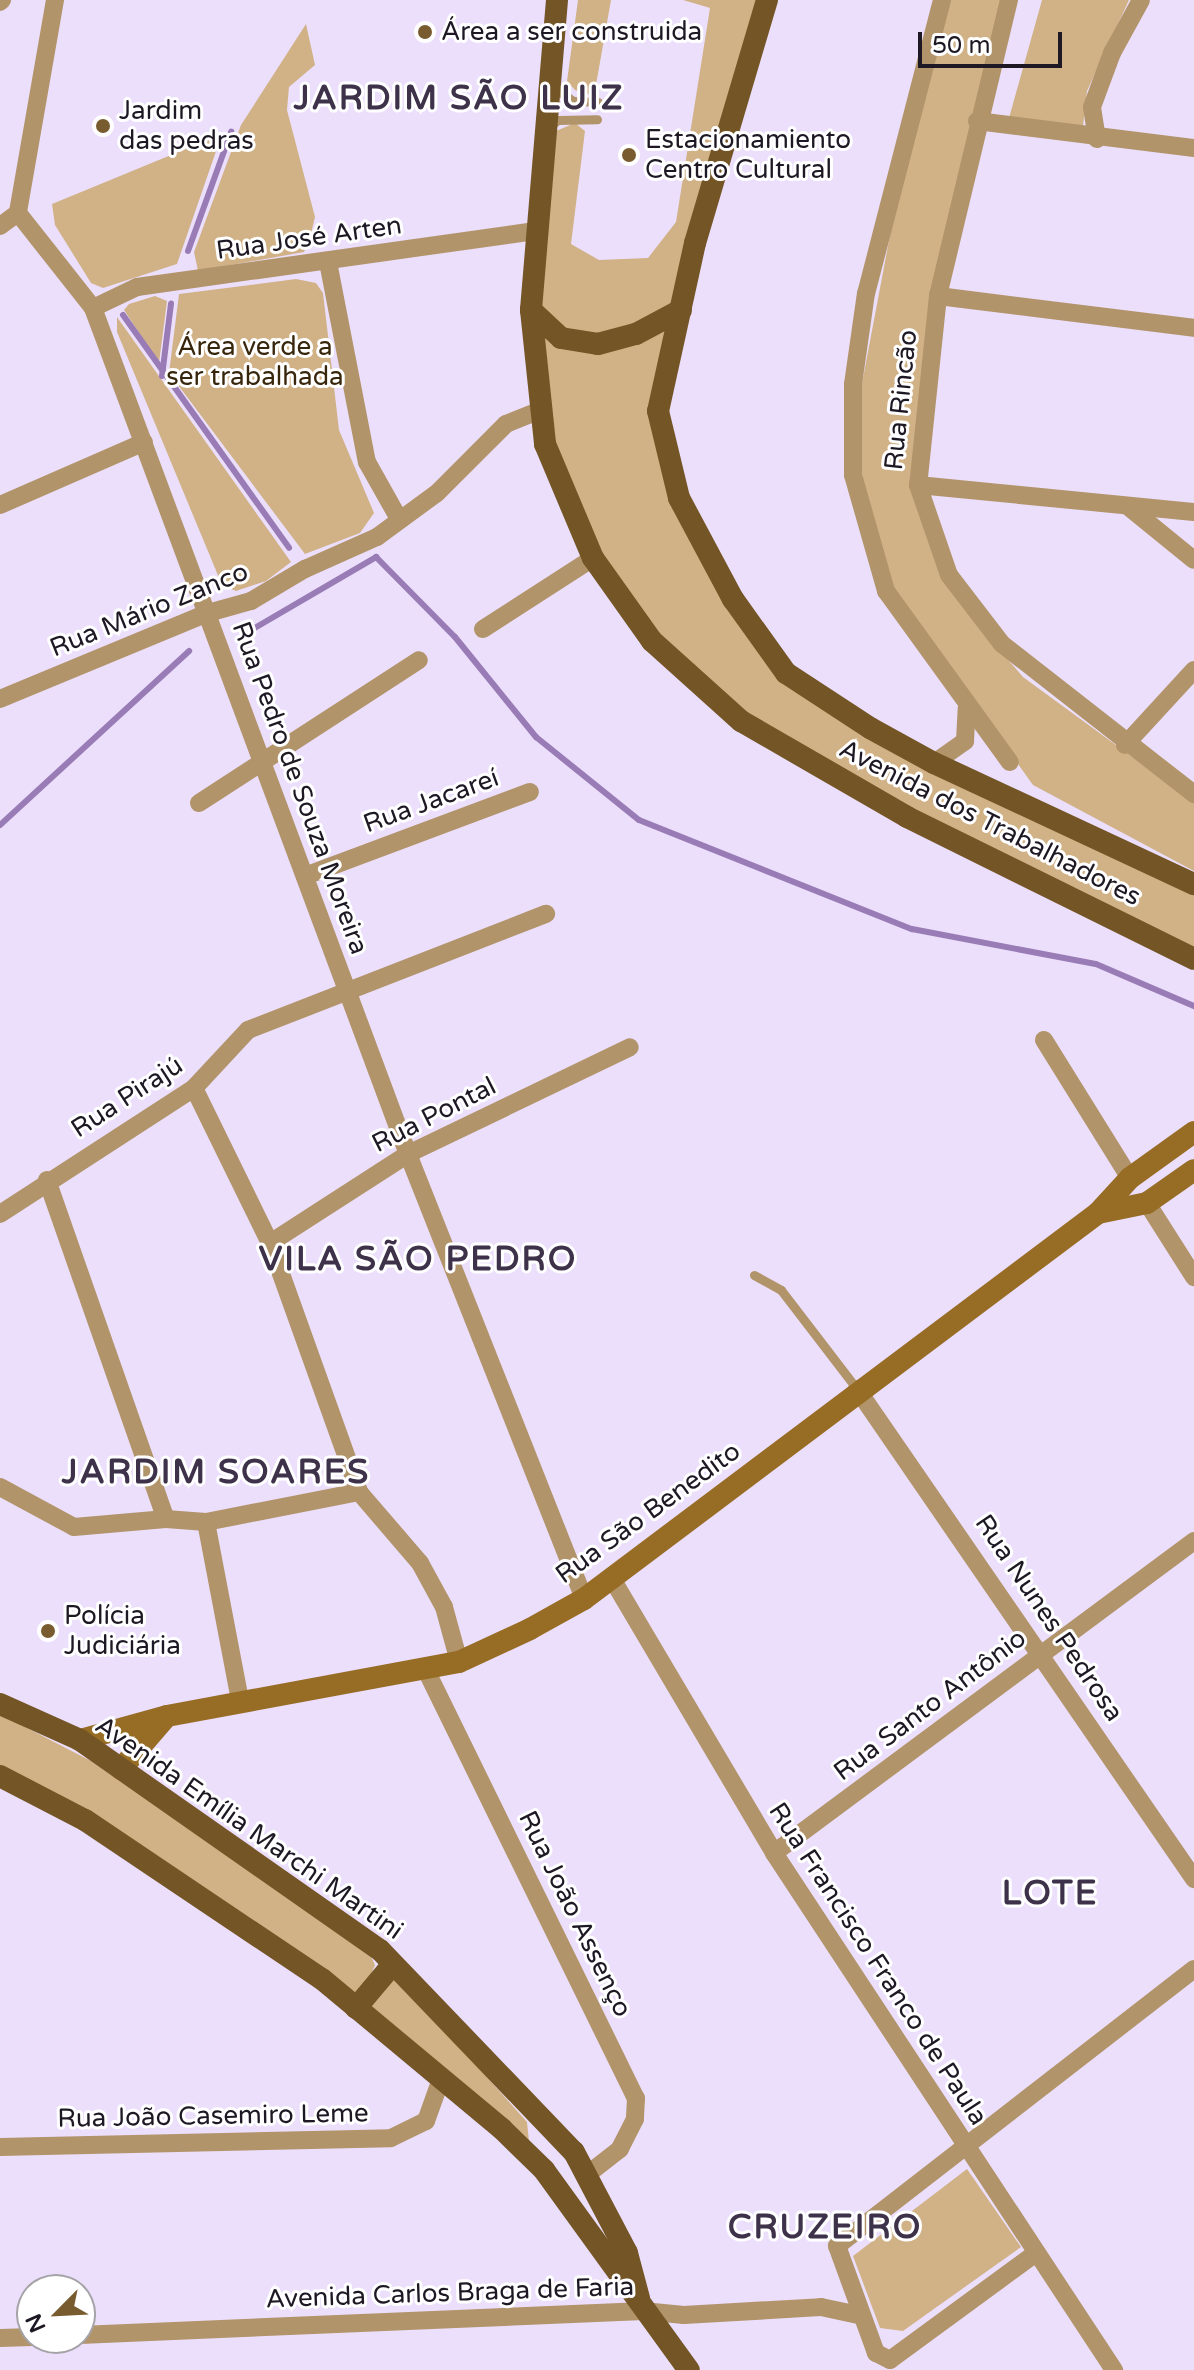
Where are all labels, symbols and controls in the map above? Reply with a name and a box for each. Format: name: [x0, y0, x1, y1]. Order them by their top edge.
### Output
place label: Área a ser construida: [441, 16, 702, 48]
scale bar: [922, 16, 1066, 66]
marker: Área a ser construida: [416, 23, 434, 41]
text: 50 m: [932, 31, 990, 60]
district label: JARDIM SÃO LUIZ: [294, 79, 624, 119]
place label: Jardim das pedras: [119, 95, 254, 156]
marker: Jardim das pedras: [94, 117, 112, 135]
place label: Estacionamiento Centro Cultural: [645, 124, 851, 186]
marker: Estacionamiento Centro Cultural: [620, 146, 638, 164]
street label: Rua José Arten: [214, 210, 404, 266]
street label: Rua Rincão: [878, 328, 924, 472]
park label: Área verde a ser trabalhada: [166, 331, 344, 392]
street label: Rua Mário Zanco: [45, 556, 253, 664]
street label: Rua Pedro de Souza Moreira: [225, 617, 375, 959]
street label: Avenida dos Trabalhadores: [834, 733, 1146, 913]
street label: Rua Jacareí: [359, 762, 503, 840]
street label: Rua Pirajú: [65, 1049, 189, 1145]
street label: Rua Pontal: [367, 1070, 501, 1160]
district label: VILA SÃO PEDRO: [259, 1240, 577, 1280]
street label: Rua São Benedito: [550, 1436, 746, 1590]
district label: JARDIM SOARES: [62, 1453, 370, 1493]
street label: Rua Nunes Pedrosa: [968, 1509, 1130, 1727]
place label: Polícia Judiciária: [64, 1600, 181, 1662]
marker: Polícia Judiciária: [39, 1622, 57, 1640]
street label: Rua Santo Antônio: [828, 1623, 1032, 1787]
street label: Avenida Emília Marchi Martini: [89, 1710, 409, 1946]
street label: Rua Francisco Franco de Paula: [762, 1797, 994, 2131]
street label: Rua João Assenço: [512, 1806, 638, 2022]
district label: LOTE: [1002, 1874, 1098, 1914]
street label: Rua João Casemiro Leme: [57, 2098, 369, 2134]
district label: CRUZEIRO: [728, 2208, 922, 2248]
street label: Avenida Carlos Braga de Faria: [265, 2271, 635, 2315]
north arrow: [16, 2274, 96, 2354]
text: N: [20, 2310, 51, 2336]

